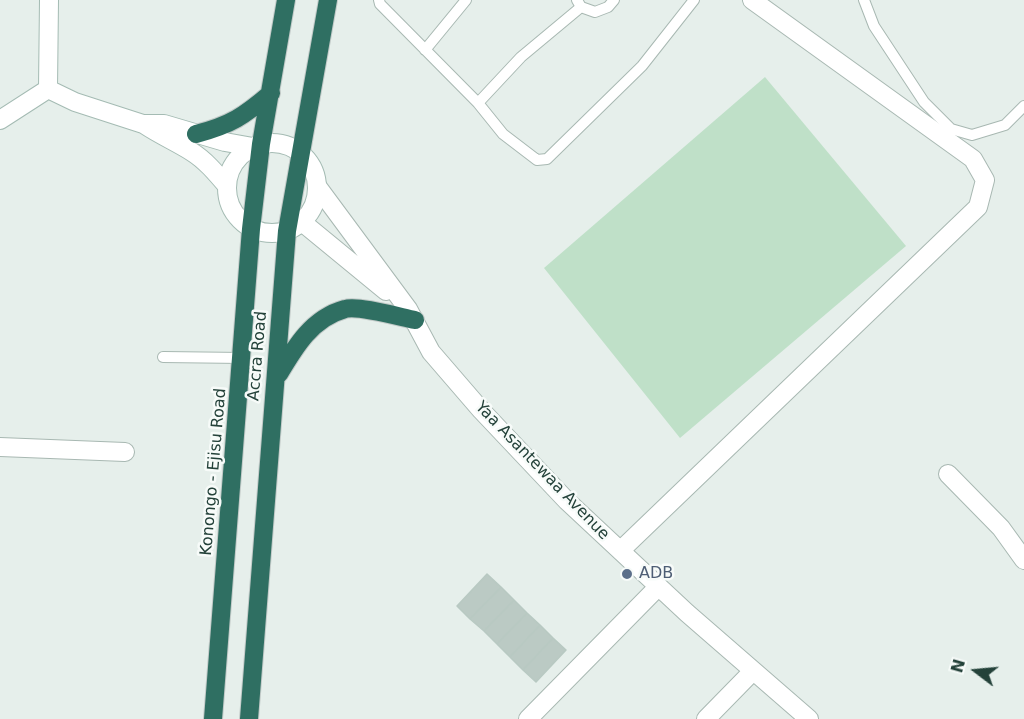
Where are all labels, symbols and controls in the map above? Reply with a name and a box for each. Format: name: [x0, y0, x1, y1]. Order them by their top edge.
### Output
street label: Accra Road: [245, 310, 271, 402]
street label: Konongo - Ejisu Road: [197, 387, 231, 557]
street label: Yaa Asantewaa Avenue: [471, 398, 613, 544]
place label: ADB: [639, 564, 673, 584]
marker: ADB: [620, 567, 634, 581]
north arrow: [946, 641, 1006, 701]
text: N: [947, 657, 969, 675]

